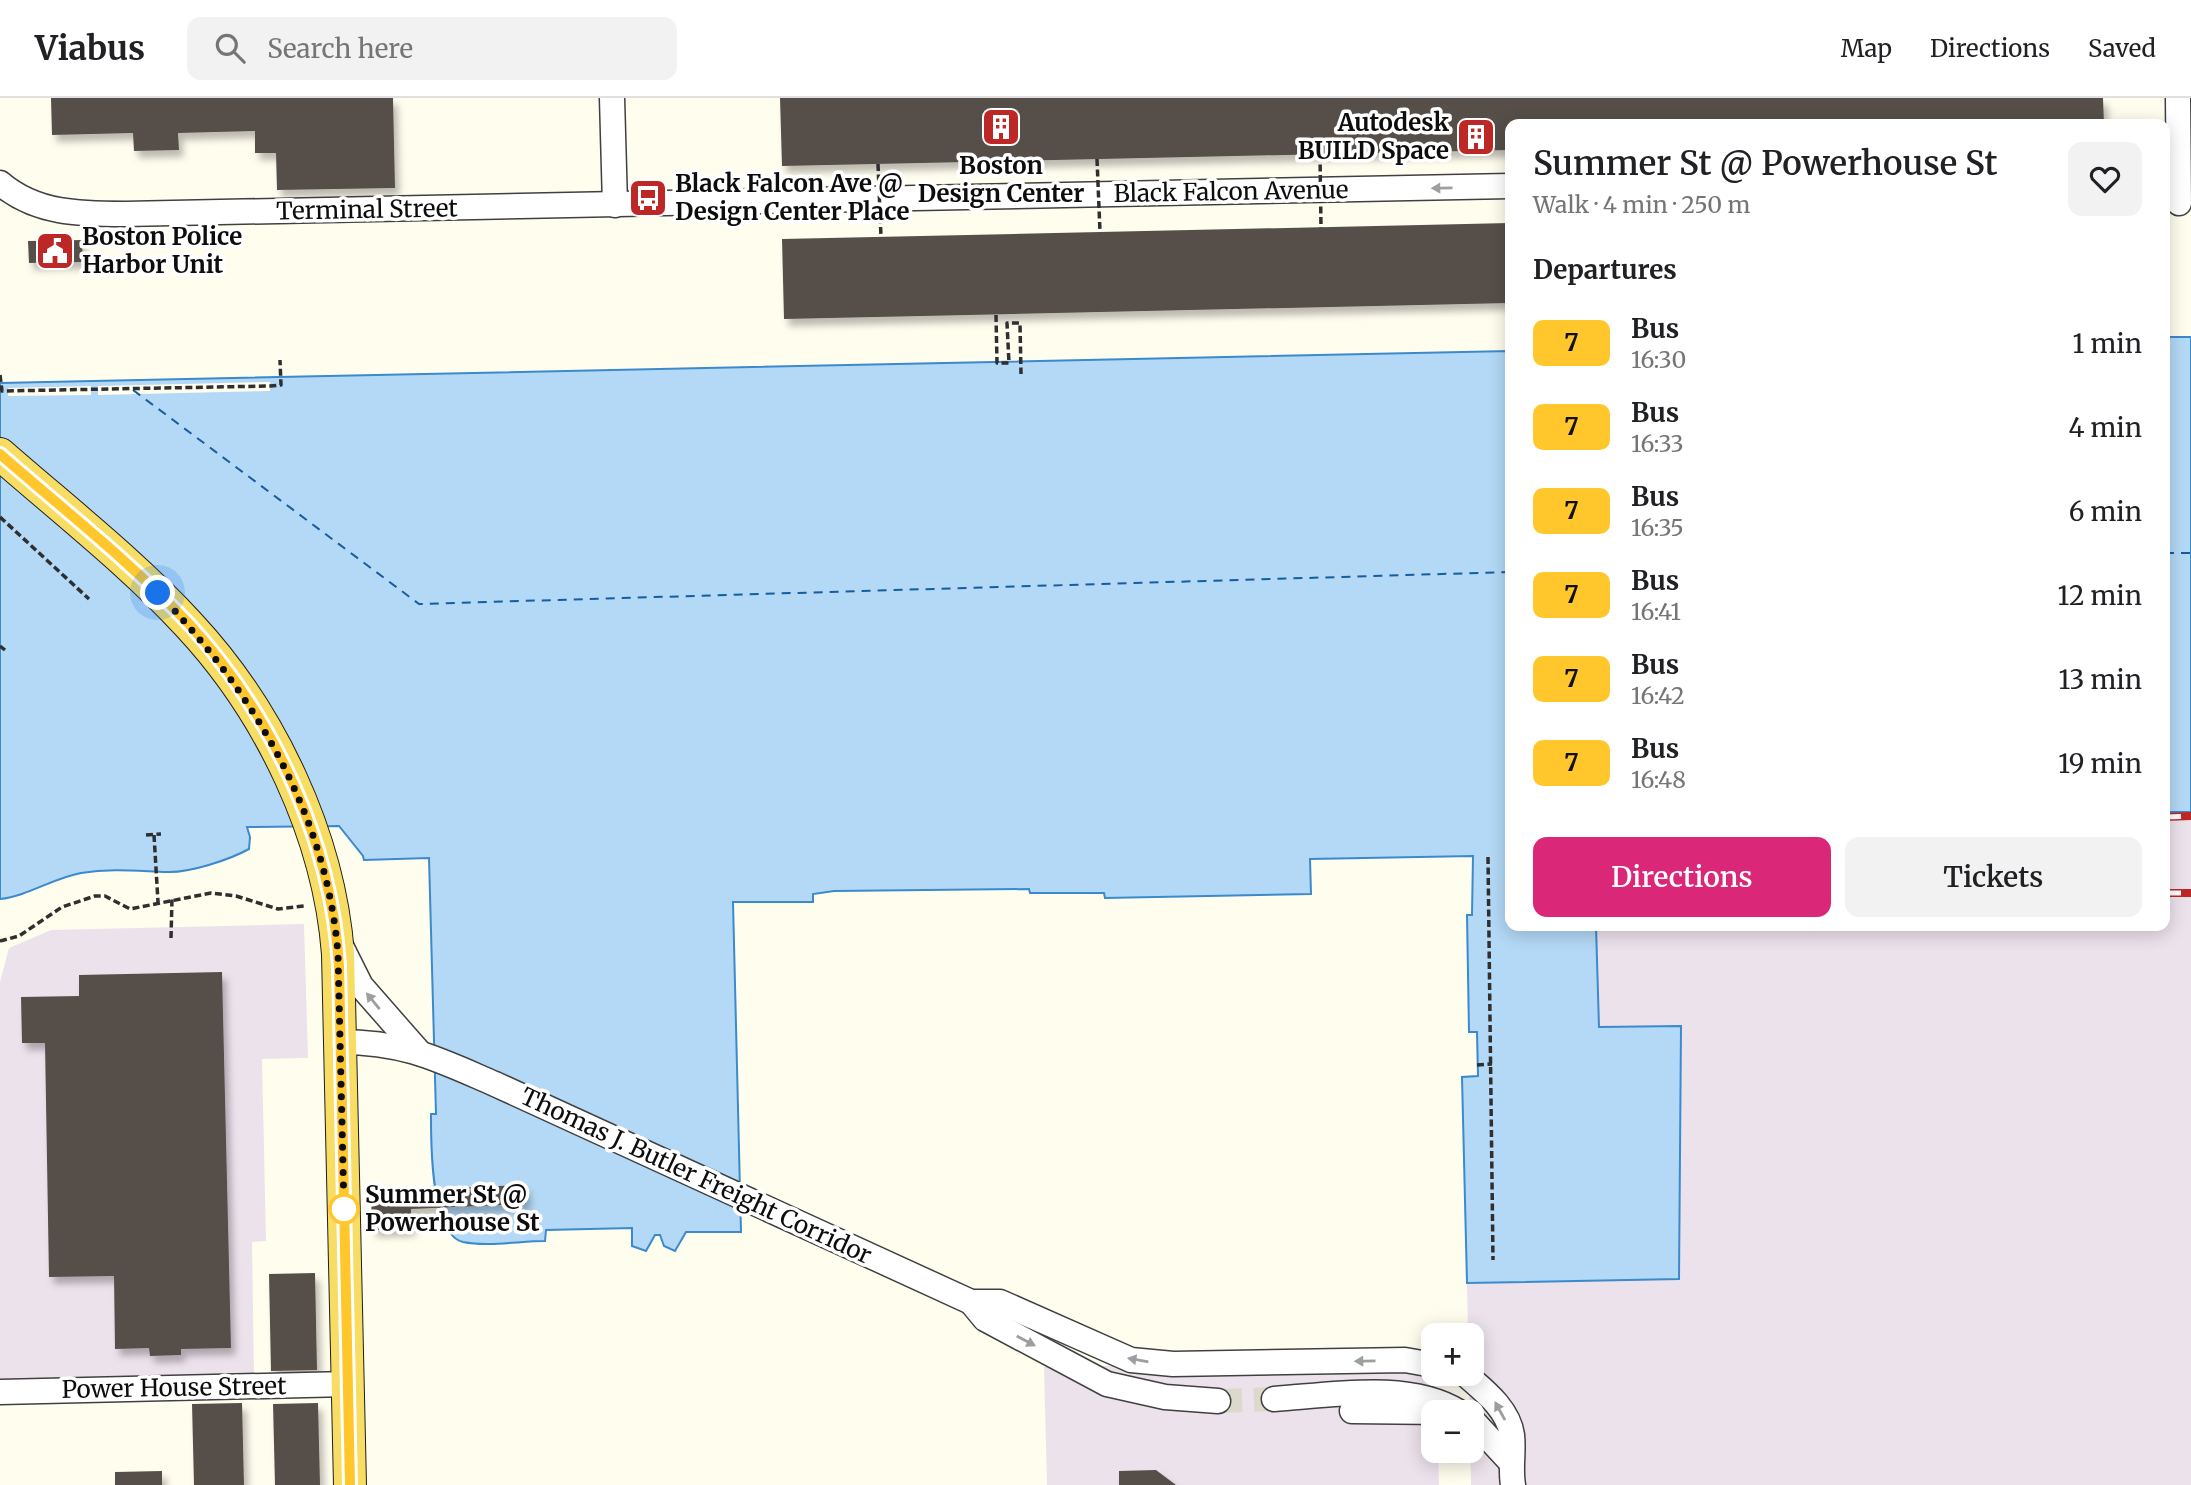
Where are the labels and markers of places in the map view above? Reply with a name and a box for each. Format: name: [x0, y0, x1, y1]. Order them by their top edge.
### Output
building icon: Boston Design Center: [980, 106, 1022, 148]
place label: Autodesk BUILD Space: [1298, 107, 1449, 166]
building icon: Autodesk BUILD Space: [1455, 116, 1497, 158]
place label: Boston Design Center: [918, 150, 1084, 209]
place label: Black Falcon Ave @ Design Center Place: [675, 168, 909, 227]
bus stop icon: Black Falcon Ave @ Design Center Place: [627, 177, 669, 219]
place label: Boston Police Harbor Unit: [82, 221, 242, 280]
public building icon: Boston Police Harbor Unit: [34, 230, 76, 272]
place label: Summer St @ Powerhouse St: [365, 1179, 540, 1238]
marker: Summer St @ Powerhouse St: [329, 1194, 359, 1224]

